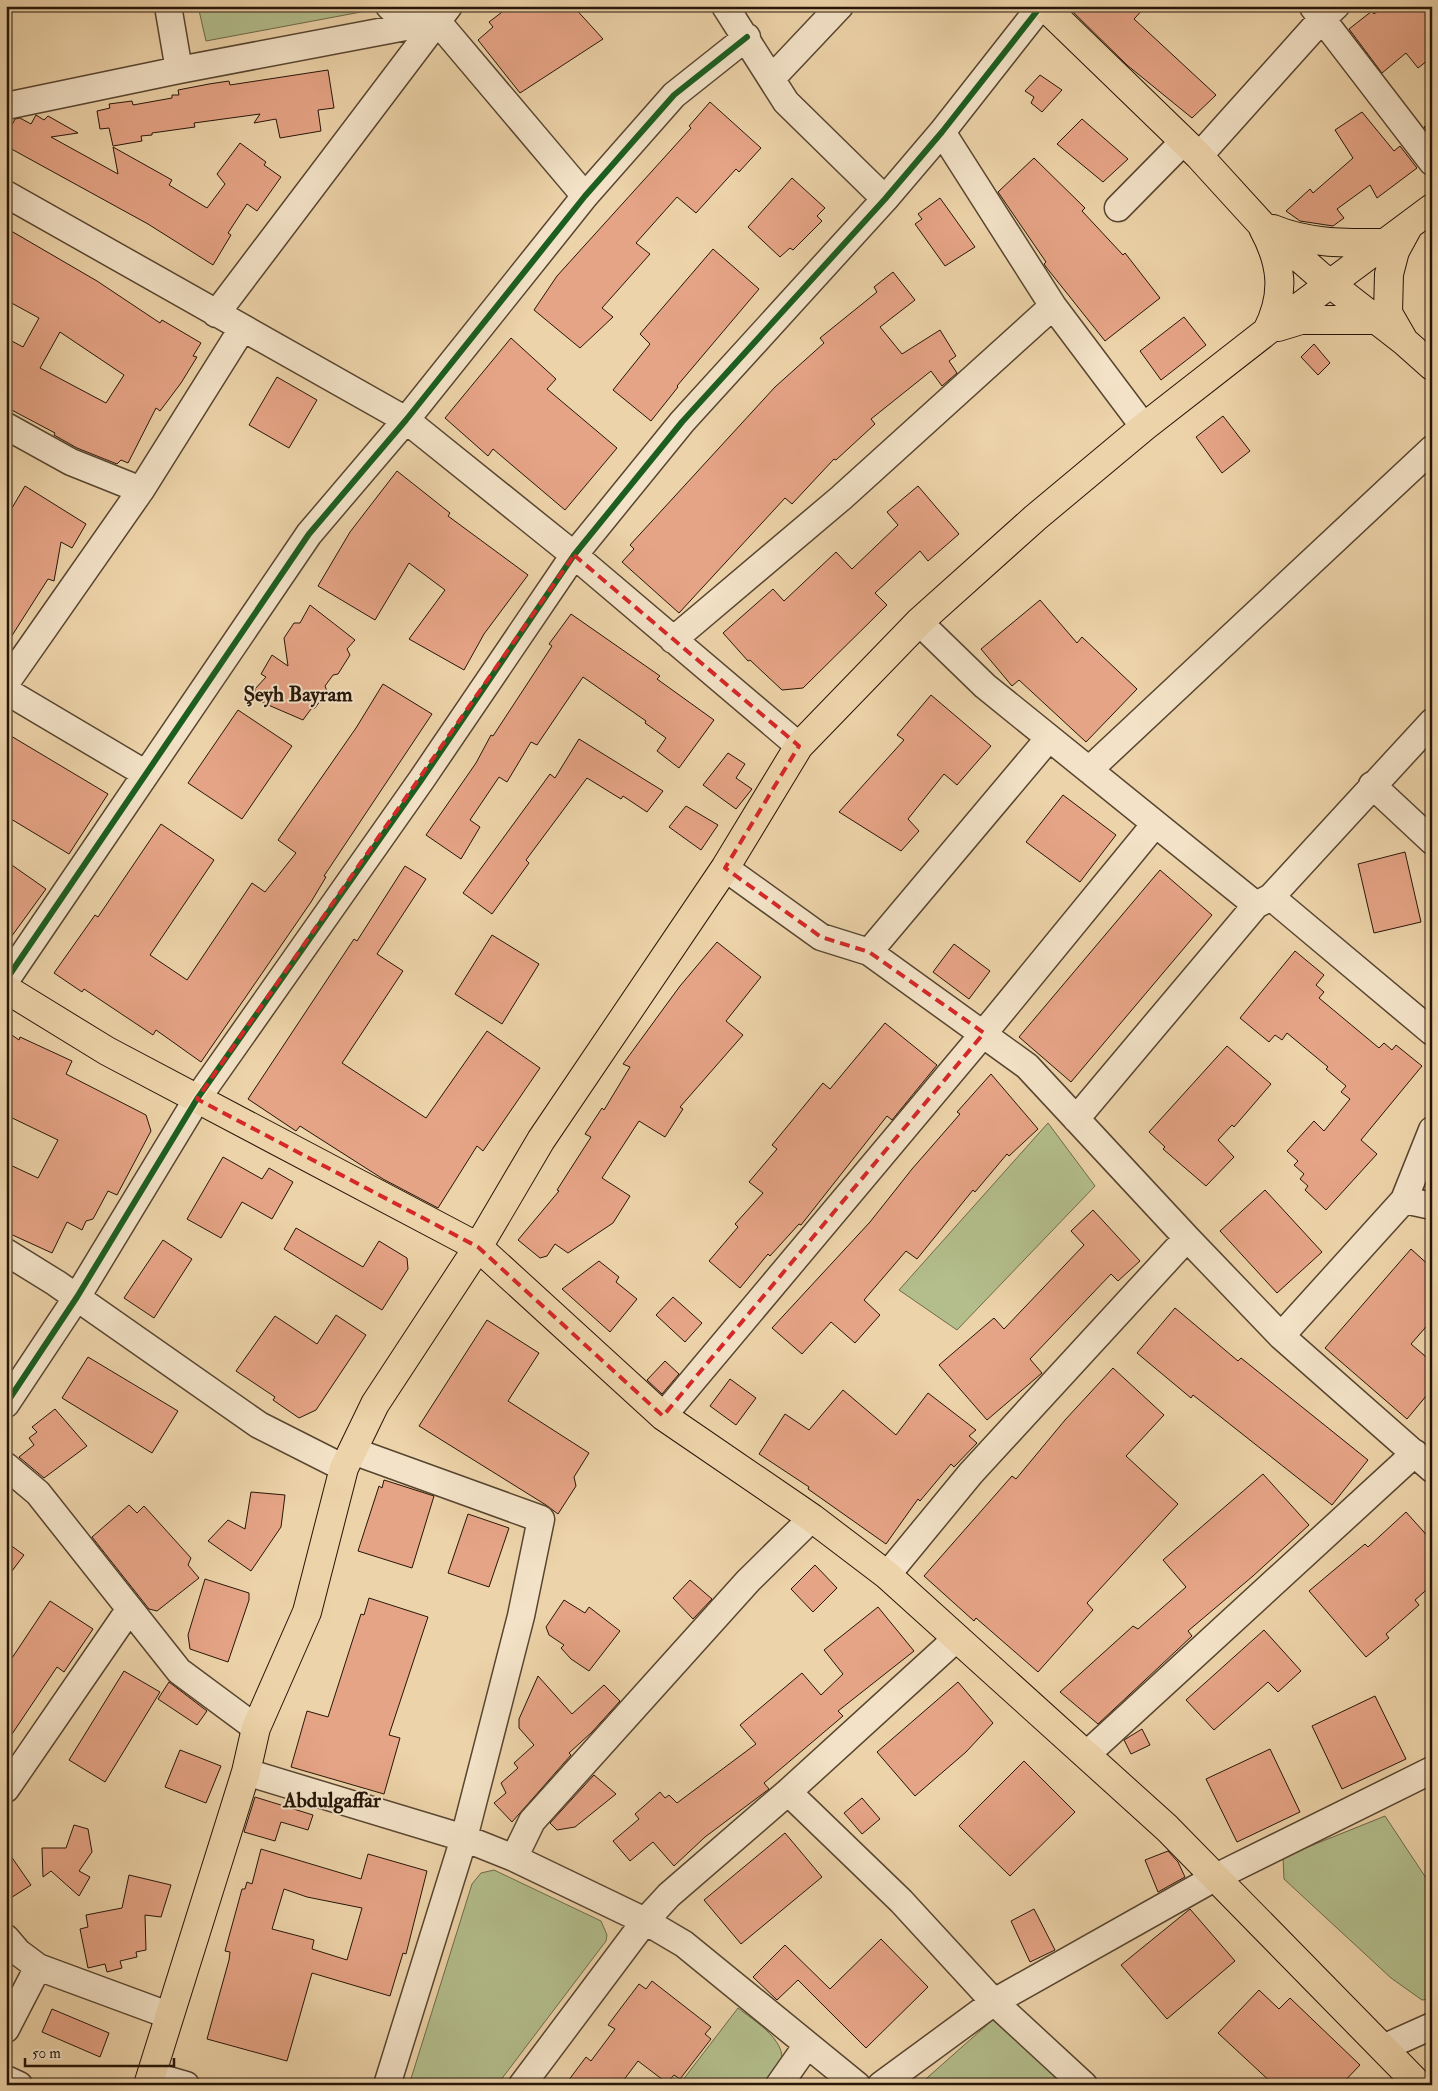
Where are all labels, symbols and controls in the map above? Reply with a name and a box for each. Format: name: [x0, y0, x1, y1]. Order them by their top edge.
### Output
district label: Şeyh Bayram: [243, 681, 353, 708]
district label: Abdulgaffar: [282, 1787, 382, 1814]
scale bar: [25, 2036, 174, 2068]
text: 50 m: [32, 2044, 61, 2063]

